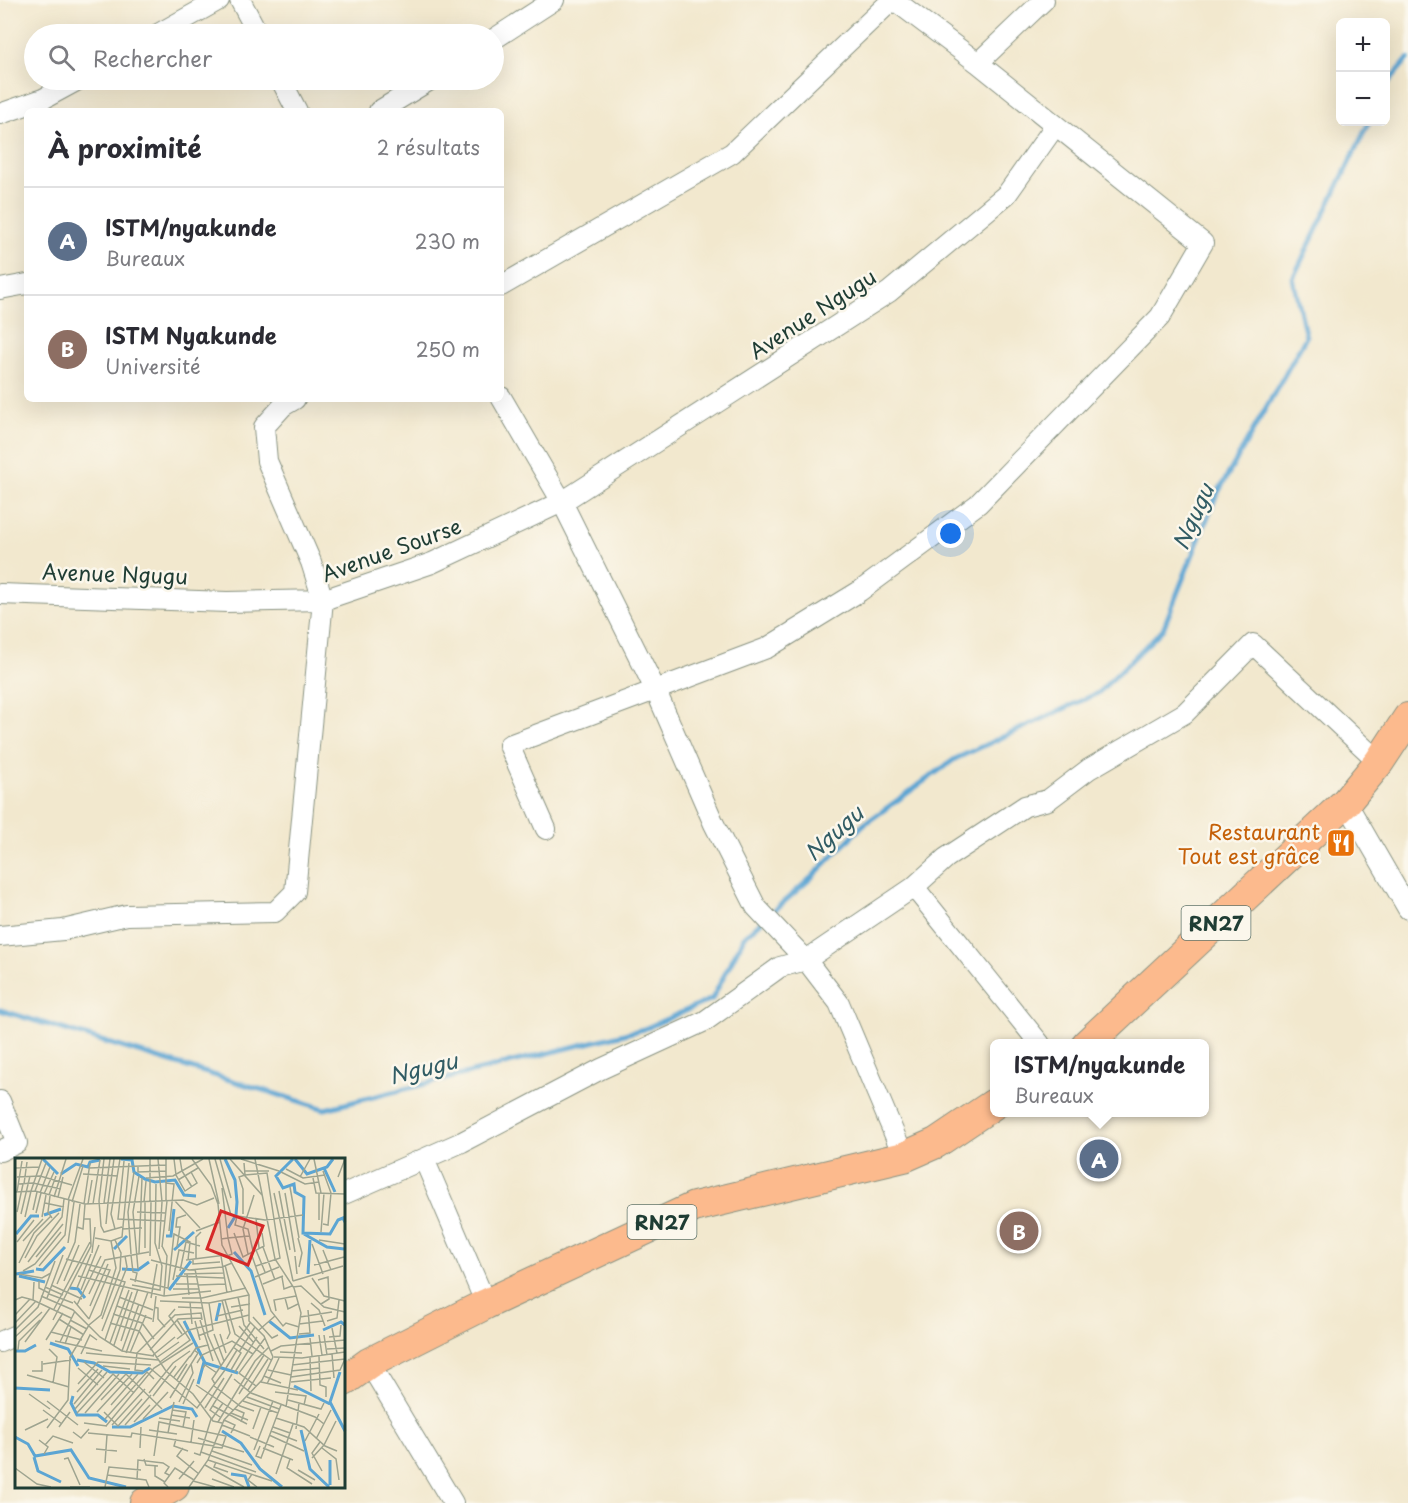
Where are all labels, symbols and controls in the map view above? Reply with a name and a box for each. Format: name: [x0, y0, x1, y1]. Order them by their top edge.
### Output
map controls: [1336, 18, 1390, 126]
button: +: [1336, 18, 1390, 72]
search box: [24, 24, 504, 90]
icon: search: [45, 41, 78, 74]
text: Rechercher: [93, 41, 212, 74]
button: −: [1336, 72, 1390, 126]
text: À proximité: [48, 128, 202, 167]
text: 2 résultats: [377, 132, 480, 162]
text: ISTM/nyakunde: [105, 210, 276, 243]
text: A: [60, 226, 75, 256]
text: 230 m: [415, 226, 480, 256]
text: Bureaux: [105, 243, 185, 273]
street label: Avenue Ngugu: [742, 260, 882, 366]
text: ISTM Nyakunde: [105, 318, 277, 351]
text: B: [61, 334, 74, 364]
text: 250 m: [416, 334, 480, 364]
text: Université: [105, 351, 201, 381]
water label: Ngugu: [1163, 476, 1222, 554]
street label: Avenue Sourse: [317, 509, 465, 589]
your location: [936, 519, 965, 548]
street label: Avenue Ngugu: [42, 554, 188, 592]
water label: Ngugu: [796, 795, 871, 867]
place label: Restaurant Tout est grâce: [1178, 815, 1320, 871]
restaurant icon: Restaurant Tout est grâce: [1325, 827, 1357, 859]
road number: RN27: [1182, 906, 1250, 940]
popup: [990, 1039, 1209, 1117]
water label: Ngugu: [385, 1042, 462, 1091]
text: ISTM/nyakunde: [1014, 1047, 1185, 1080]
text: Bureaux: [1014, 1080, 1094, 1110]
pin: A: [1080, 1136, 1118, 1182]
inset map: [15, 1158, 345, 1488]
road number: RN27: [628, 1205, 696, 1239]
pin: B: [1000, 1208, 1038, 1254]

